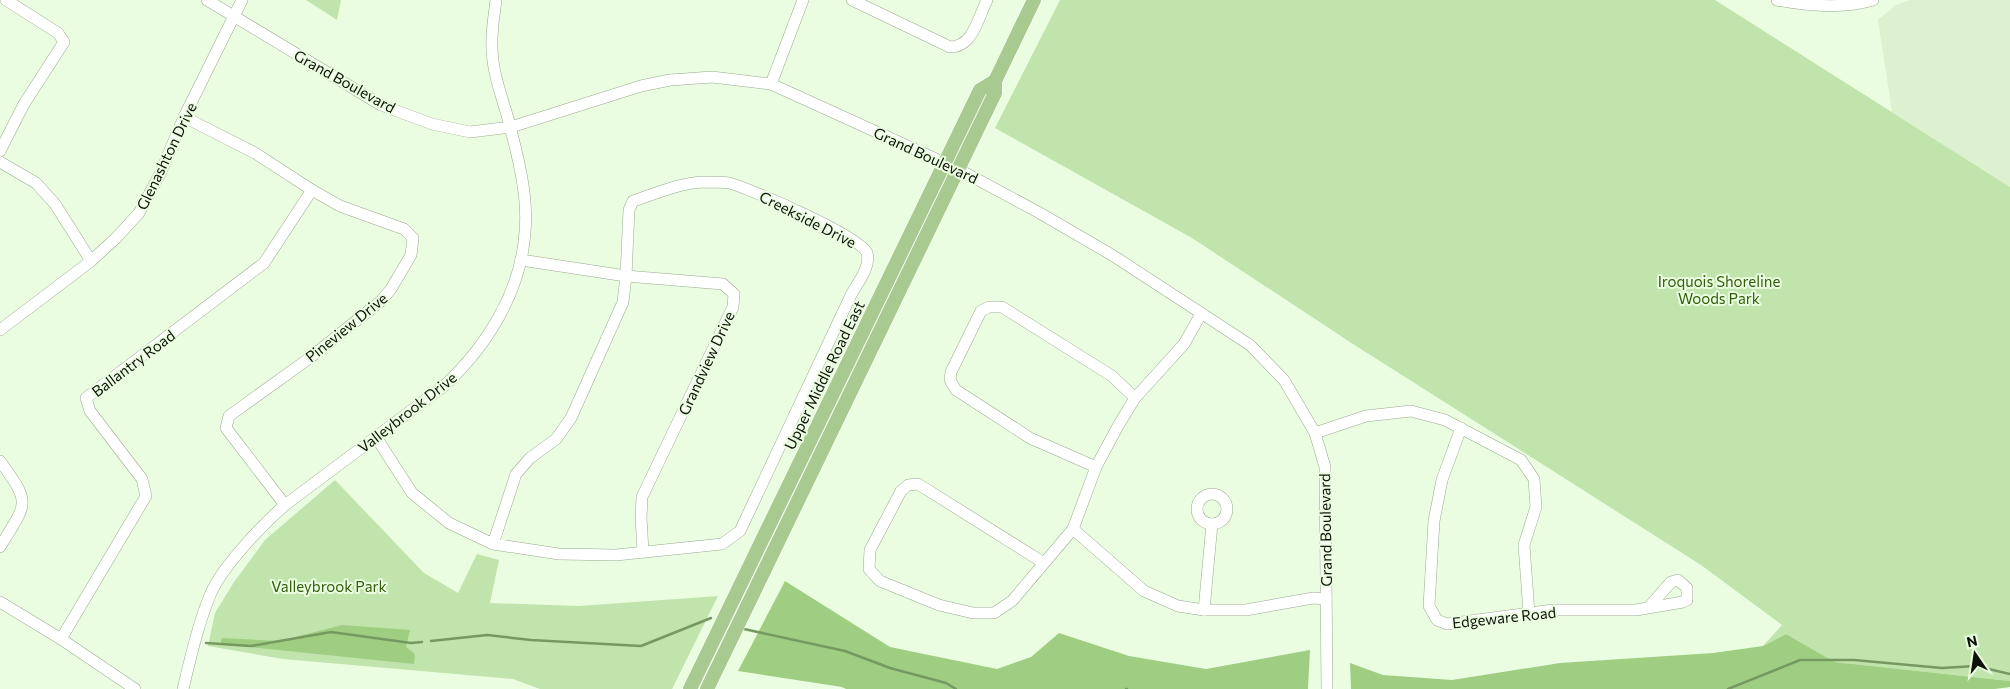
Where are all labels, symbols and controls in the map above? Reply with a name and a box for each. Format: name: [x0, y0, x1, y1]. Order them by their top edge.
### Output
street label: Grand Boulevard: [291, 46, 399, 116]
street label: Glenashton Drive: [132, 99, 200, 213]
street label: Grand Boulevard: [871, 123, 981, 187]
street label: Creekside Drive: [757, 187, 860, 251]
park label: Iroquois Shoreline Woods Park: [1658, 272, 1780, 307]
street label: Pineview Drive: [301, 288, 391, 365]
street label: Upper Middle Road East: [780, 298, 868, 452]
street label: Grandview Drive: [674, 308, 738, 418]
street label: Ballantry Road: [88, 326, 178, 400]
street label: Valleybrook Drive: [354, 368, 460, 456]
street label: Grand Boulevard: [1315, 473, 1335, 587]
park label: Valleybrook Park: [271, 577, 387, 595]
street label: Edgeware Road: [1451, 603, 1557, 631]
north arrow: [1950, 629, 2000, 679]
text: N: [1965, 631, 1979, 650]

